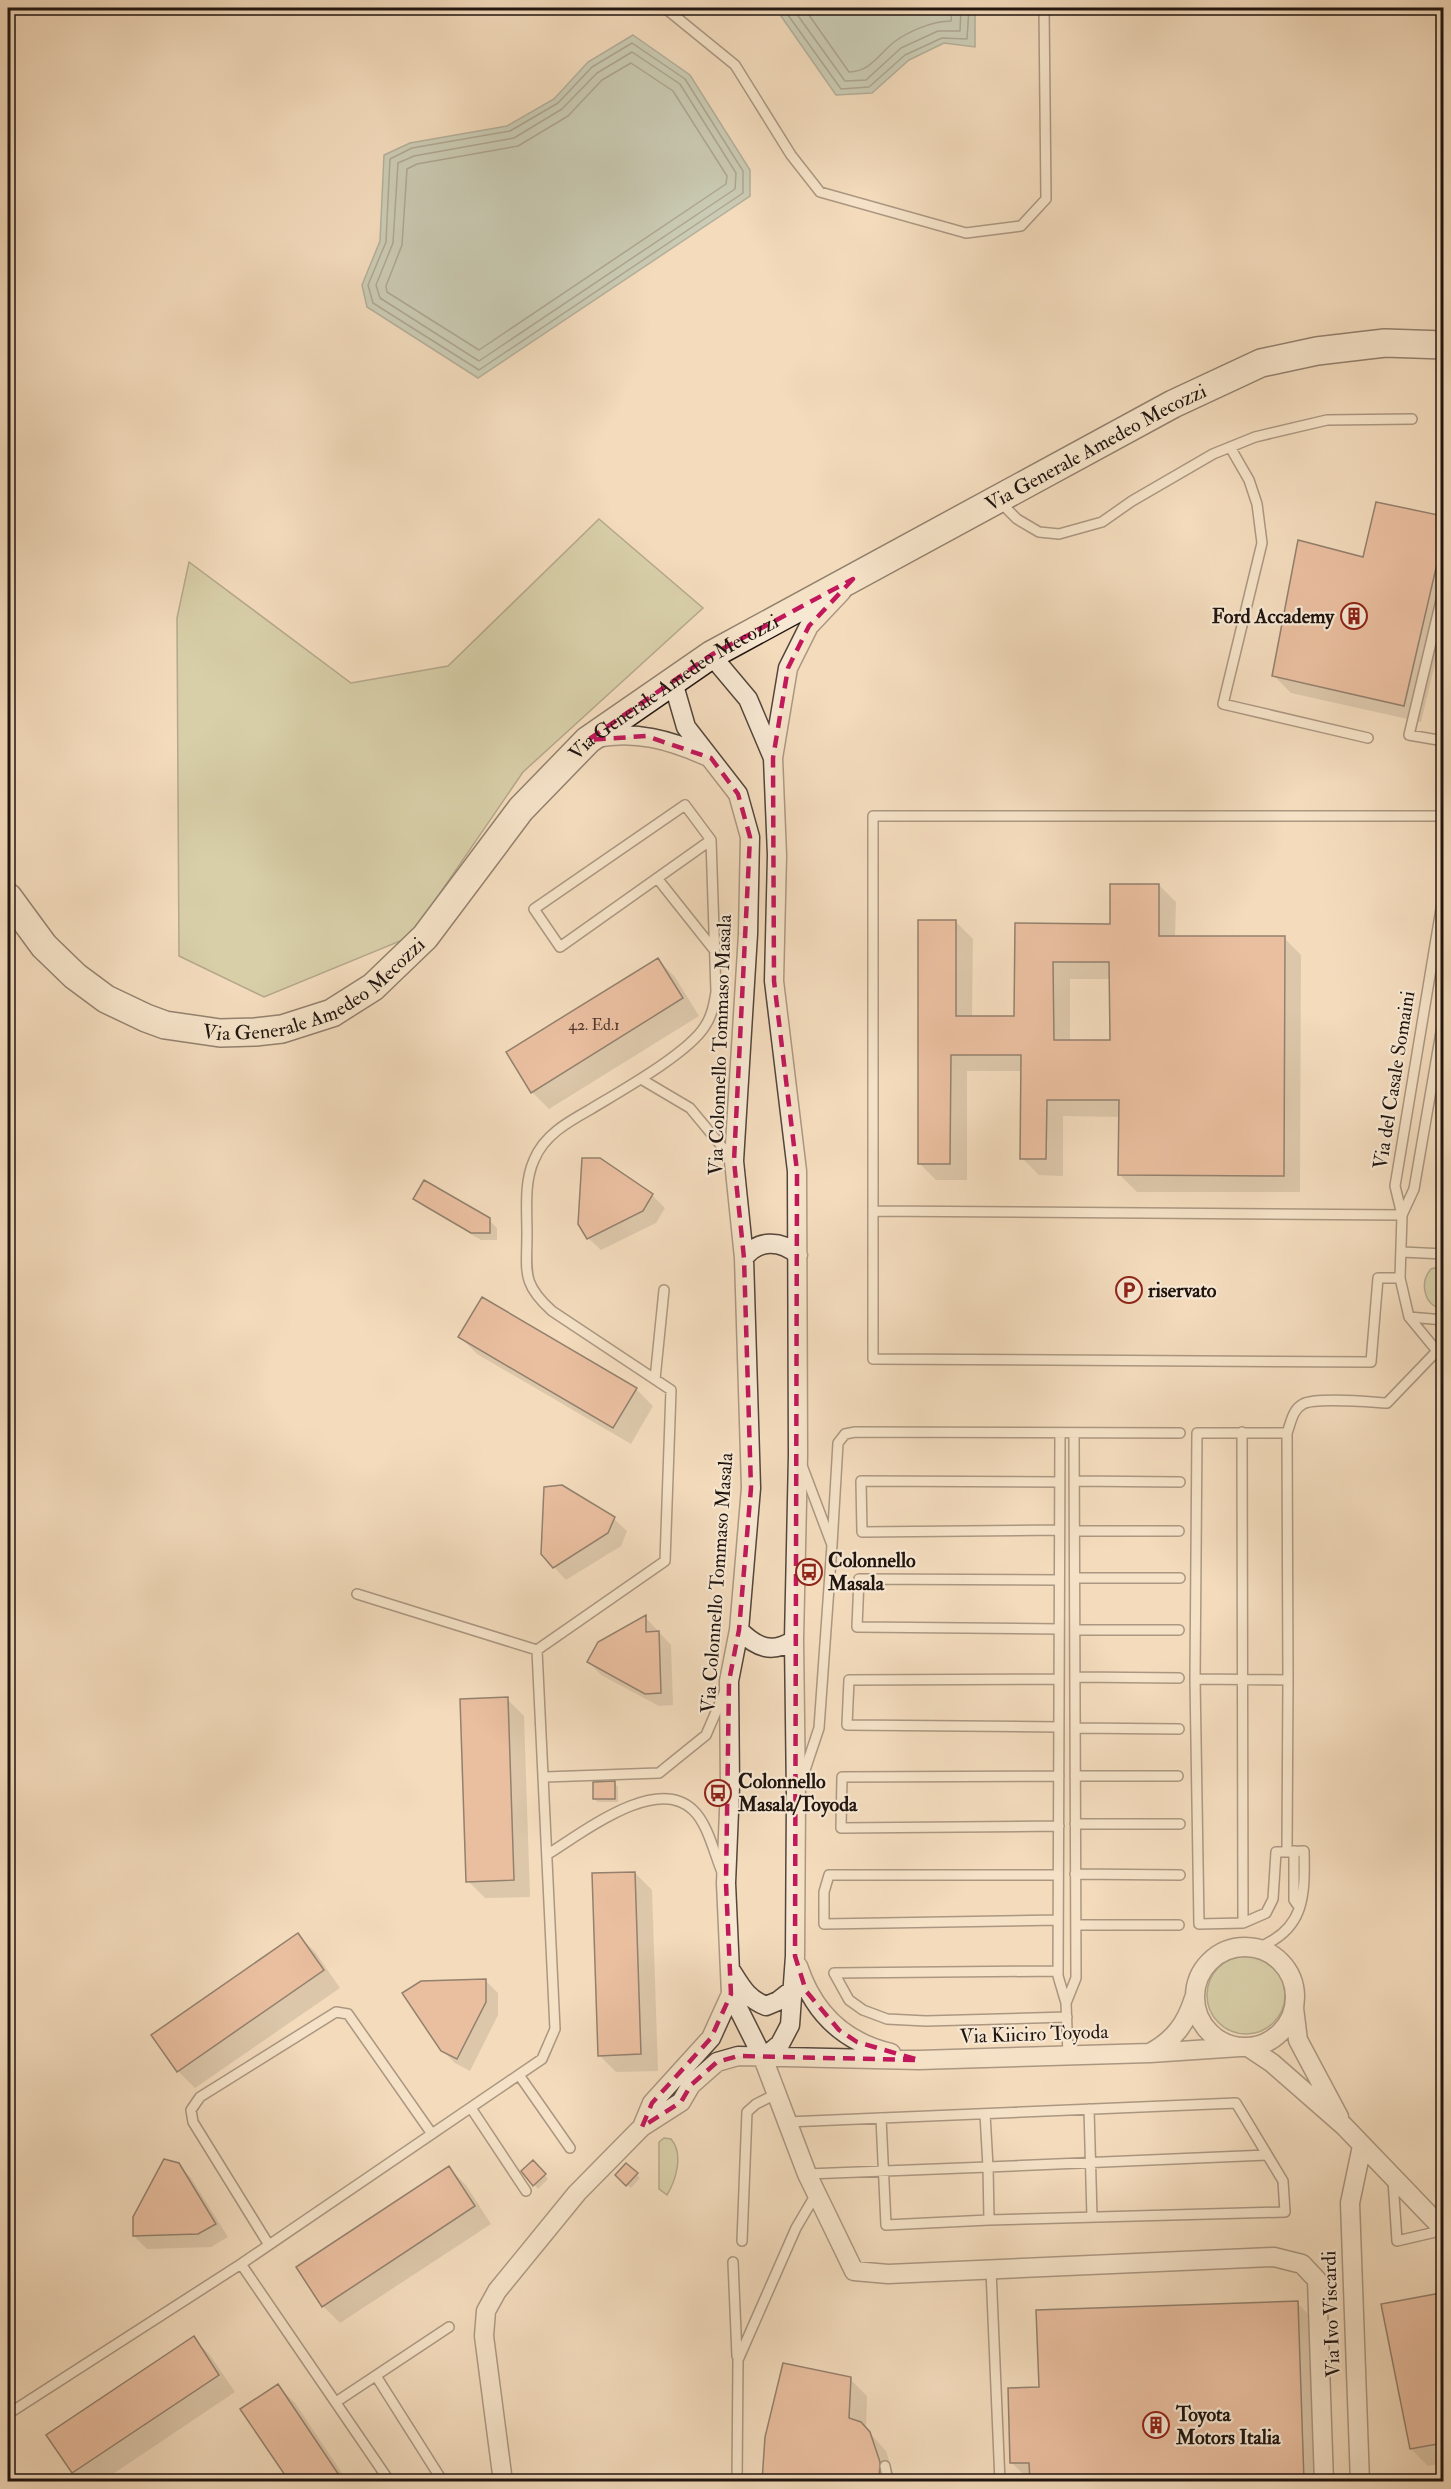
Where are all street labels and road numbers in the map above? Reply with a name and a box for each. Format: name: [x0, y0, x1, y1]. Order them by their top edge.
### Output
street label: Via Generale Amedeo Mecozzi: [981, 378, 1210, 516]
street label: Via Generale Amedeo Mecozzi: [563, 608, 783, 765]
street label: Via Colonnello Tommaso Masala: [703, 913, 737, 1176]
street label: Via Generale Amedeo Mecozzi: [201, 932, 430, 1046]
street label: Via del Casale Somaini: [1368, 989, 1420, 1171]
street label: Via Colonnello Tommaso Masala: [695, 1451, 739, 1714]
street label: Via Kiiciro Toyoda: [959, 2019, 1110, 2049]
street label: Via Ivo Viscardi: [1316, 2250, 1346, 2378]

